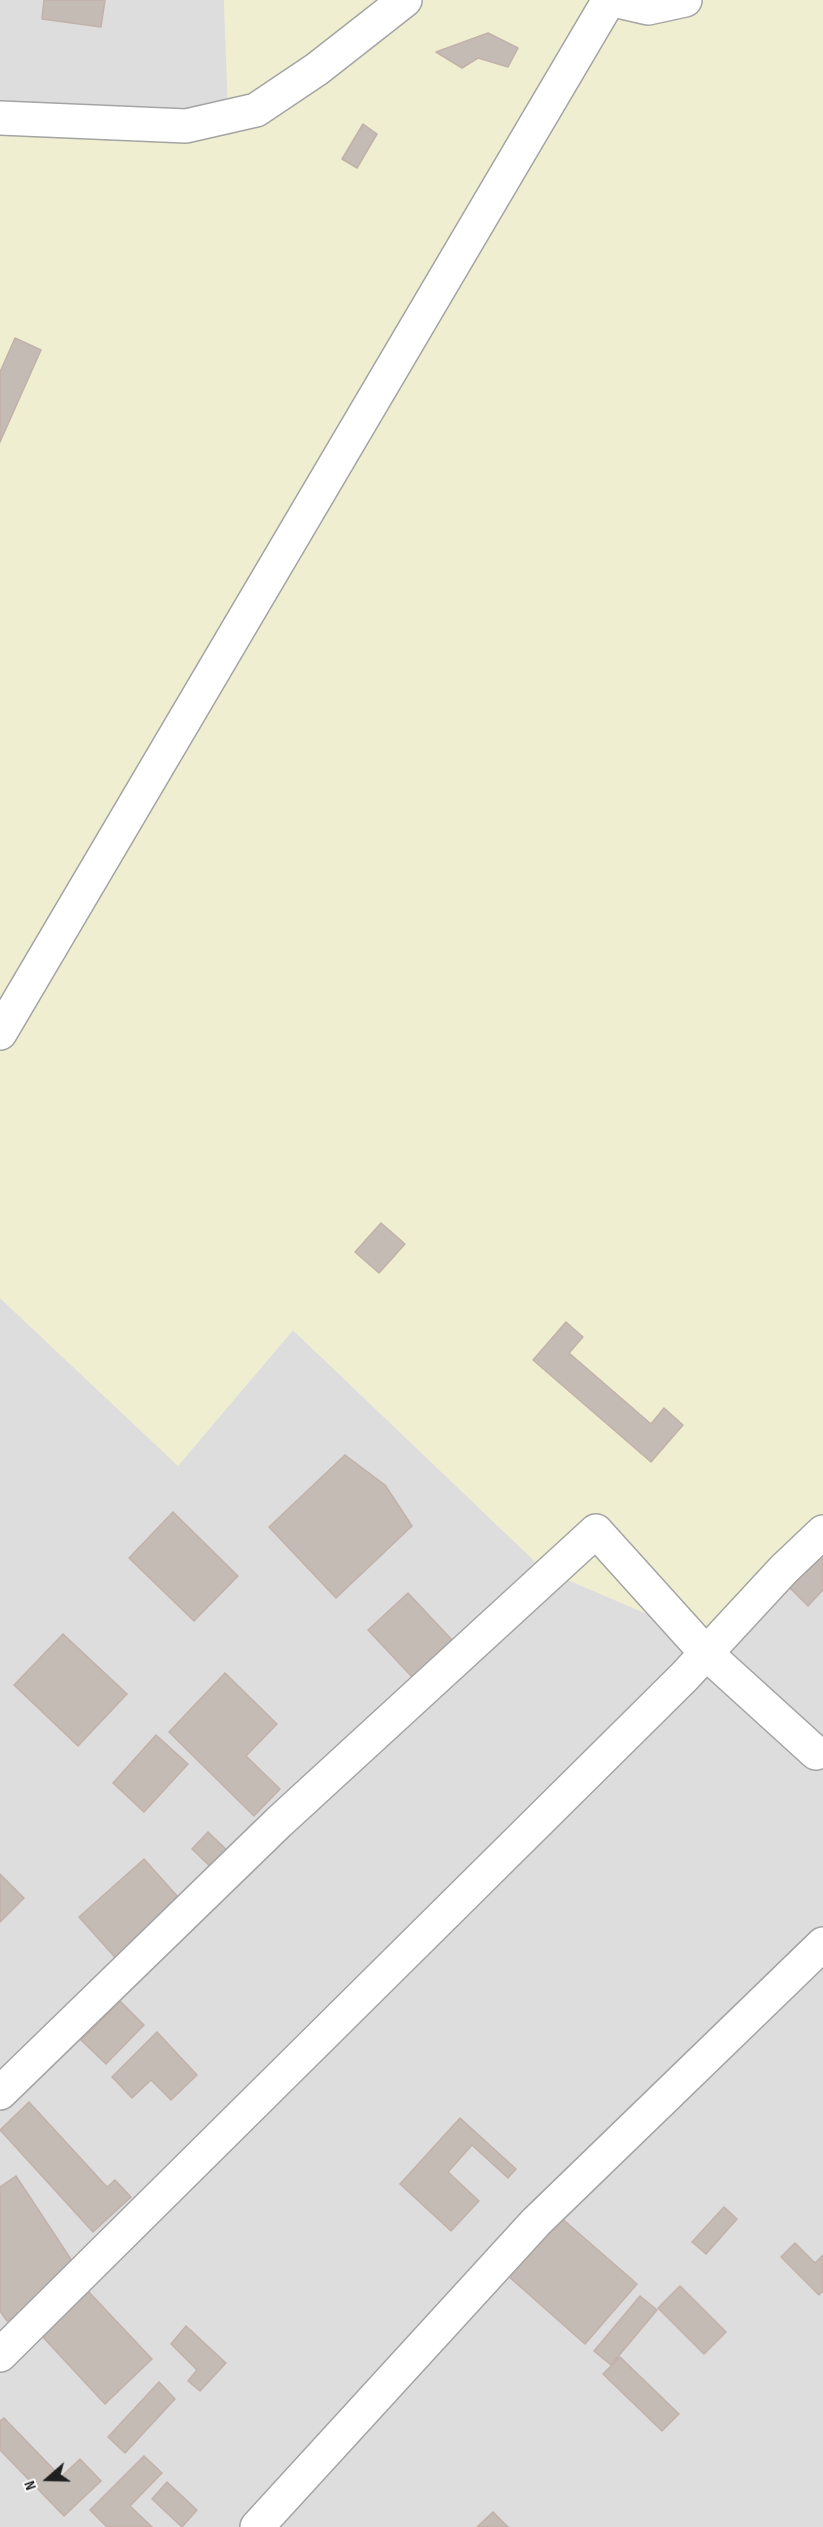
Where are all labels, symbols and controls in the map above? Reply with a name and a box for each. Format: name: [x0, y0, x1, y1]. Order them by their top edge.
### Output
north arrow: [18, 2449, 78, 2509]
text: N: [20, 2478, 41, 2493]

